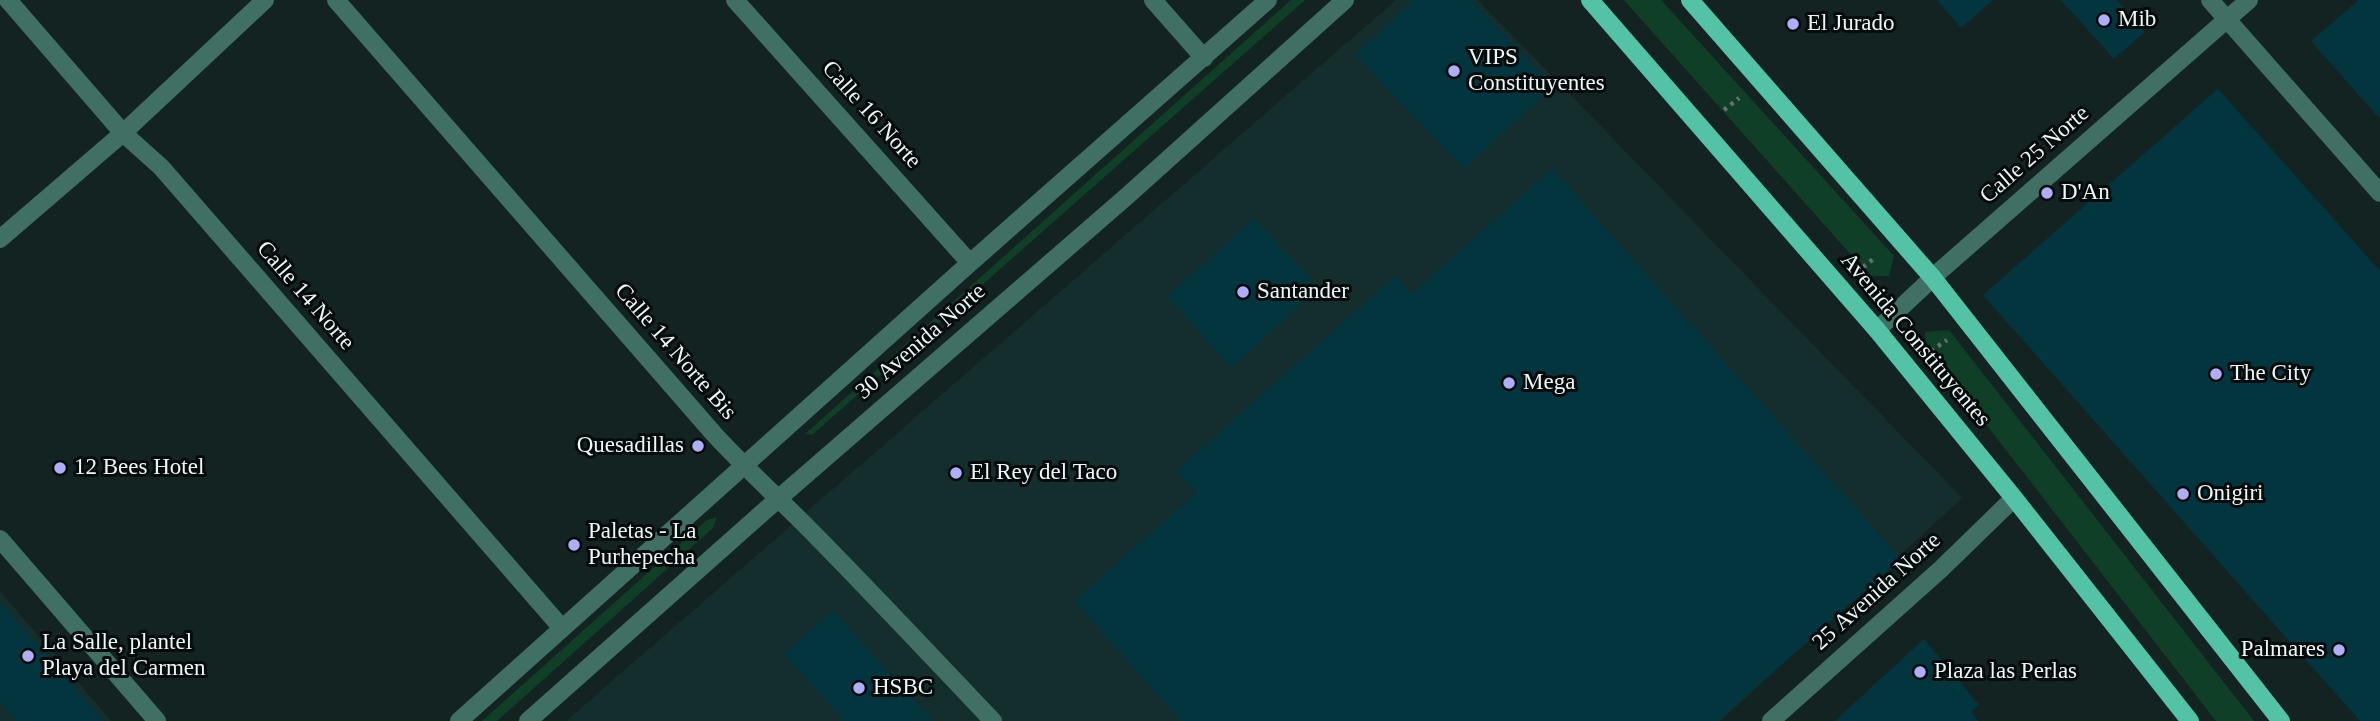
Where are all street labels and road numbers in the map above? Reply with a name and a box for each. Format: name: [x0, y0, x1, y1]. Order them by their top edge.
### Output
street label: Calle 16 Norte: [815, 55, 927, 175]
street label: Calle 25 Norte: [1975, 100, 2095, 210]
street label: Calle 14 Norte: [250, 236, 360, 356]
street label: Avenida Constituyentes: [1834, 247, 1996, 433]
street label: Calle 14 Norte Bis: [608, 278, 742, 426]
street label: 30 Avenida Norte: [850, 278, 992, 406]
street label: 25 Avenida Norte: [1807, 527, 1947, 657]

